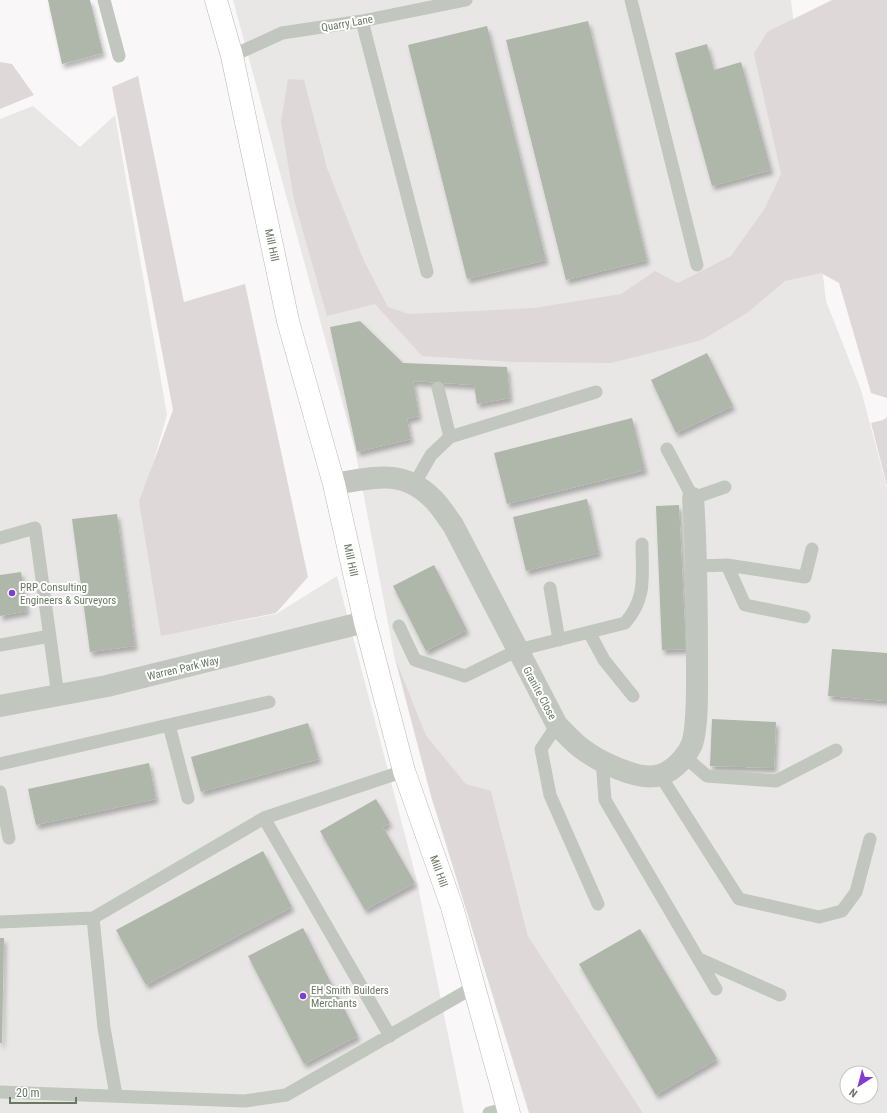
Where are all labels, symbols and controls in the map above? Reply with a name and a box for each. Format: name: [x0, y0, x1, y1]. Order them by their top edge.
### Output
street label: Quarry Lane: [320, 13, 374, 34]
street label: Mill Hill: [262, 228, 281, 263]
street label: Mill Hill: [341, 543, 360, 578]
place label: PRP Consulting Engineers & Surveyors: [20, 581, 116, 607]
marker: PRP Consulting Engineers & Surveyors: [7, 588, 17, 598]
street label: Warren Park Way: [146, 654, 221, 683]
street label: Granite Close: [520, 665, 559, 722]
street label: Mill Hill: [427, 854, 450, 889]
place label: EH Smith Builders Merchants: [311, 984, 389, 1010]
marker: EH Smith Builders Merchants: [298, 991, 308, 1001]
north arrow: [839, 1065, 879, 1105]
scale bar: [10, 1079, 76, 1105]
text: N: [847, 1085, 860, 1100]
text: 20 m: [16, 1086, 40, 1100]

